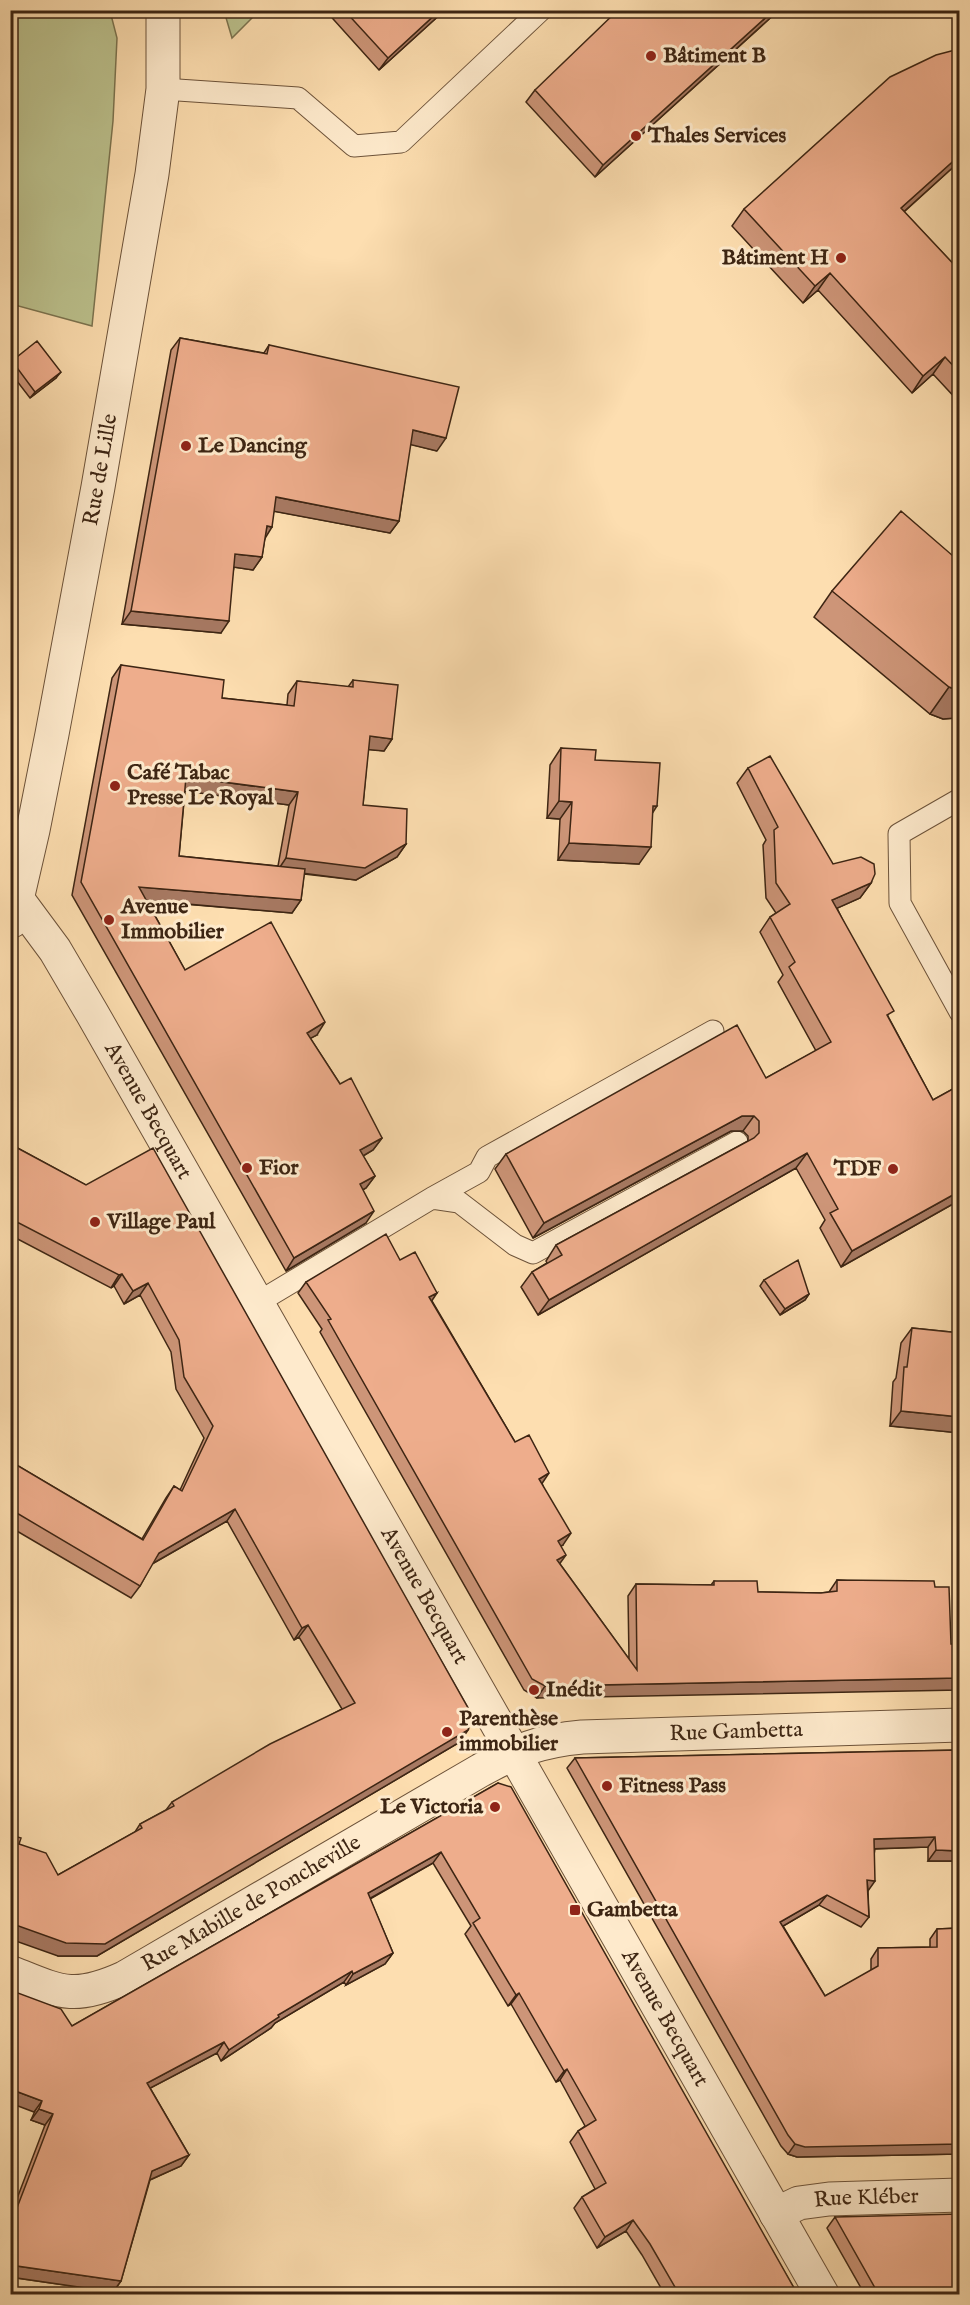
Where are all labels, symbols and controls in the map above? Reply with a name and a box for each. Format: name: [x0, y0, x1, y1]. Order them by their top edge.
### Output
place label: Bâtiment B: [663, 42, 767, 70]
marker: Bâtiment B: [644, 49, 658, 63]
place label: Thales Services: [647, 122, 786, 150]
marker: Thales Services: [629, 129, 643, 143]
place label: Bâtiment H: [722, 244, 829, 272]
marker: Bâtiment H: [834, 251, 848, 265]
street label: Rue de Lille: [77, 412, 124, 528]
place label: Le Dancing: [198, 432, 308, 460]
marker: Le Dancing: [179, 439, 193, 453]
place label: Café Tabac Presse Le Royal: [127, 759, 274, 812]
marker: Café Tabac Presse Le Royal: [108, 779, 122, 793]
place label: Avenue Immobilier: [120, 893, 225, 946]
marker: Avenue Immobilier: [102, 913, 116, 927]
street label: Avenue Becquart: [97, 1036, 198, 1185]
place label: Fior: [259, 1154, 300, 1182]
place label: TDF: [833, 1155, 881, 1183]
marker: Fior: [240, 1161, 254, 1175]
marker: TDF: [886, 1162, 900, 1176]
place label: Village Paul: [106, 1208, 216, 1236]
marker: Village Paul: [88, 1215, 102, 1229]
street label: Avenue Becquart: [373, 1521, 475, 1670]
place label: Inédit: [546, 1676, 603, 1704]
marker: Inédit: [527, 1683, 541, 1697]
place label: Parenthèse immobilier: [459, 1705, 559, 1758]
street label: Rue Gambetta: [669, 1716, 804, 1748]
marker: Parenthèse immobilier: [440, 1725, 454, 1739]
place label: Fitness Pass: [619, 1772, 726, 1800]
marker: Fitness Pass: [600, 1779, 614, 1793]
place label: Le Victoria: [380, 1793, 483, 1821]
marker: Le Victoria: [488, 1800, 502, 1814]
street label: Rue Mabille de Poncheville: [137, 1829, 366, 1979]
place label: Gambetta: [587, 1896, 678, 1924]
marker: Gambetta: [568, 1903, 582, 1917]
street label: Avenue Becquart: [614, 1943, 715, 2092]
street label: Rue Kléber: [812, 2182, 919, 2215]

